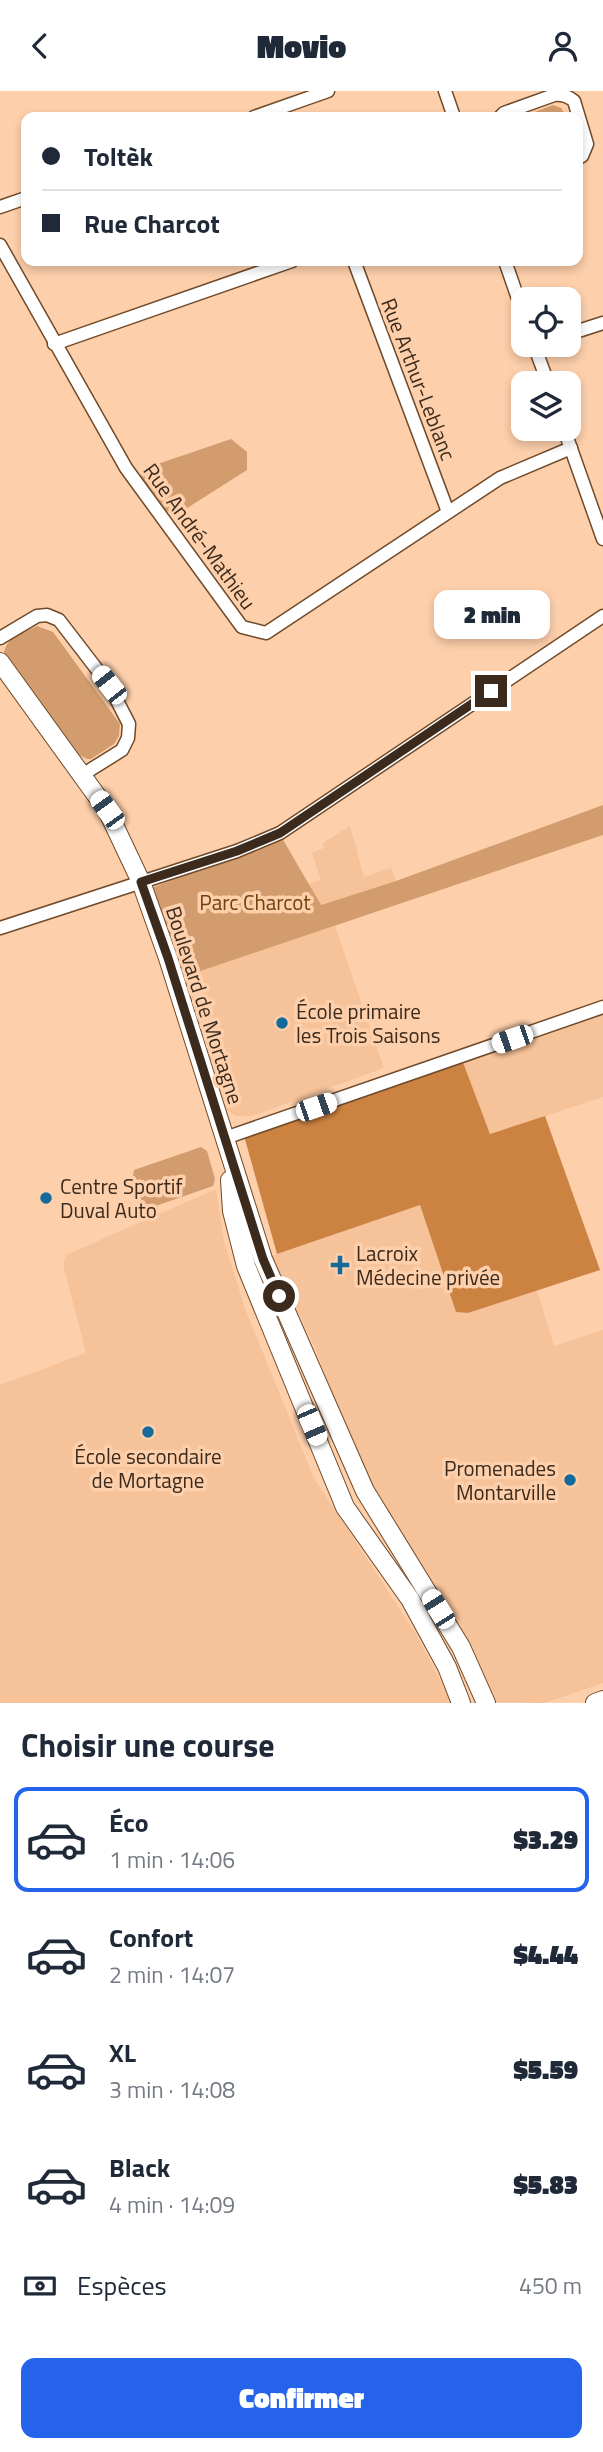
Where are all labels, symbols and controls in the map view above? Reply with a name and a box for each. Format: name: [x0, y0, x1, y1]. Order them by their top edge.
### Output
text: Movio: [257, 22, 346, 70]
icon: back: [21, 27, 59, 65]
icon: person: [544, 27, 582, 65]
text: Toltèk: [84, 137, 153, 176]
text: Rue Charcot: [84, 204, 220, 243]
map controls: [511, 287, 581, 441]
button: locate: [511, 287, 581, 357]
street label: Rue Arthur-Leblanc: [373, 293, 465, 465]
button: layers: [511, 371, 581, 441]
street label: Rue André-Mathieu: [136, 456, 264, 616]
callout: 2 min: [433, 589, 549, 639]
text: 2 min: [463, 597, 521, 632]
car: [88, 662, 131, 708]
route end: [475, 675, 507, 707]
car: [87, 787, 128, 833]
park label: Parc Charcot: [199, 886, 311, 918]
street label: Boulevard de Mortagne: [158, 902, 252, 1108]
place label: École primaire les Trois Saisons: [296, 995, 441, 1051]
marker: École primaire les Trois Saisons: [274, 1015, 290, 1031]
car: [489, 1022, 536, 1056]
car: [293, 1090, 340, 1124]
place label: Centre Sportif Duval Auto: [60, 1170, 182, 1226]
marker: Centre Sportif Duval Auto: [38, 1190, 54, 1206]
place label: Lacroix Médecine privée: [356, 1237, 500, 1293]
marker: Lacroix Médecine privée: [330, 1255, 350, 1275]
route start: [263, 1280, 295, 1312]
car: [295, 1402, 330, 1448]
marker: École secondaire de Mortagne: [140, 1424, 156, 1440]
place label: École secondaire de Mortagne: [74, 1440, 222, 1496]
place label: Promenades Montarville: [444, 1452, 556, 1508]
marker: Promenades Montarville: [562, 1472, 578, 1488]
car: [418, 1586, 459, 1632]
text: Choisir une course: [21, 1721, 275, 1769]
text: Éco: [109, 1803, 149, 1842]
icon: car: [25, 1808, 88, 1871]
text: $3.29: [513, 1820, 578, 1859]
text: 1 min · 14:06: [109, 1842, 235, 1877]
text: Confort: [109, 1918, 193, 1957]
icon: car: [25, 1923, 88, 1986]
text: $4.44: [513, 1935, 578, 1974]
text: 2 min · 14:07: [109, 1957, 235, 1992]
text: XL: [109, 2033, 136, 2072]
icon: car: [25, 2038, 88, 2101]
text: $5.59: [513, 2050, 578, 2089]
text: 3 min · 14:08: [109, 2072, 235, 2107]
text: Black: [109, 2148, 170, 2187]
icon: car: [25, 2153, 88, 2216]
text: $5.83: [513, 2165, 578, 2204]
text: 4 min · 14:09: [109, 2187, 235, 2222]
text: Espèces: [77, 2266, 167, 2305]
icon: cash: [21, 2267, 59, 2305]
text: 450 m: [519, 2268, 582, 2303]
button: Confirmer: [21, 2358, 582, 2438]

